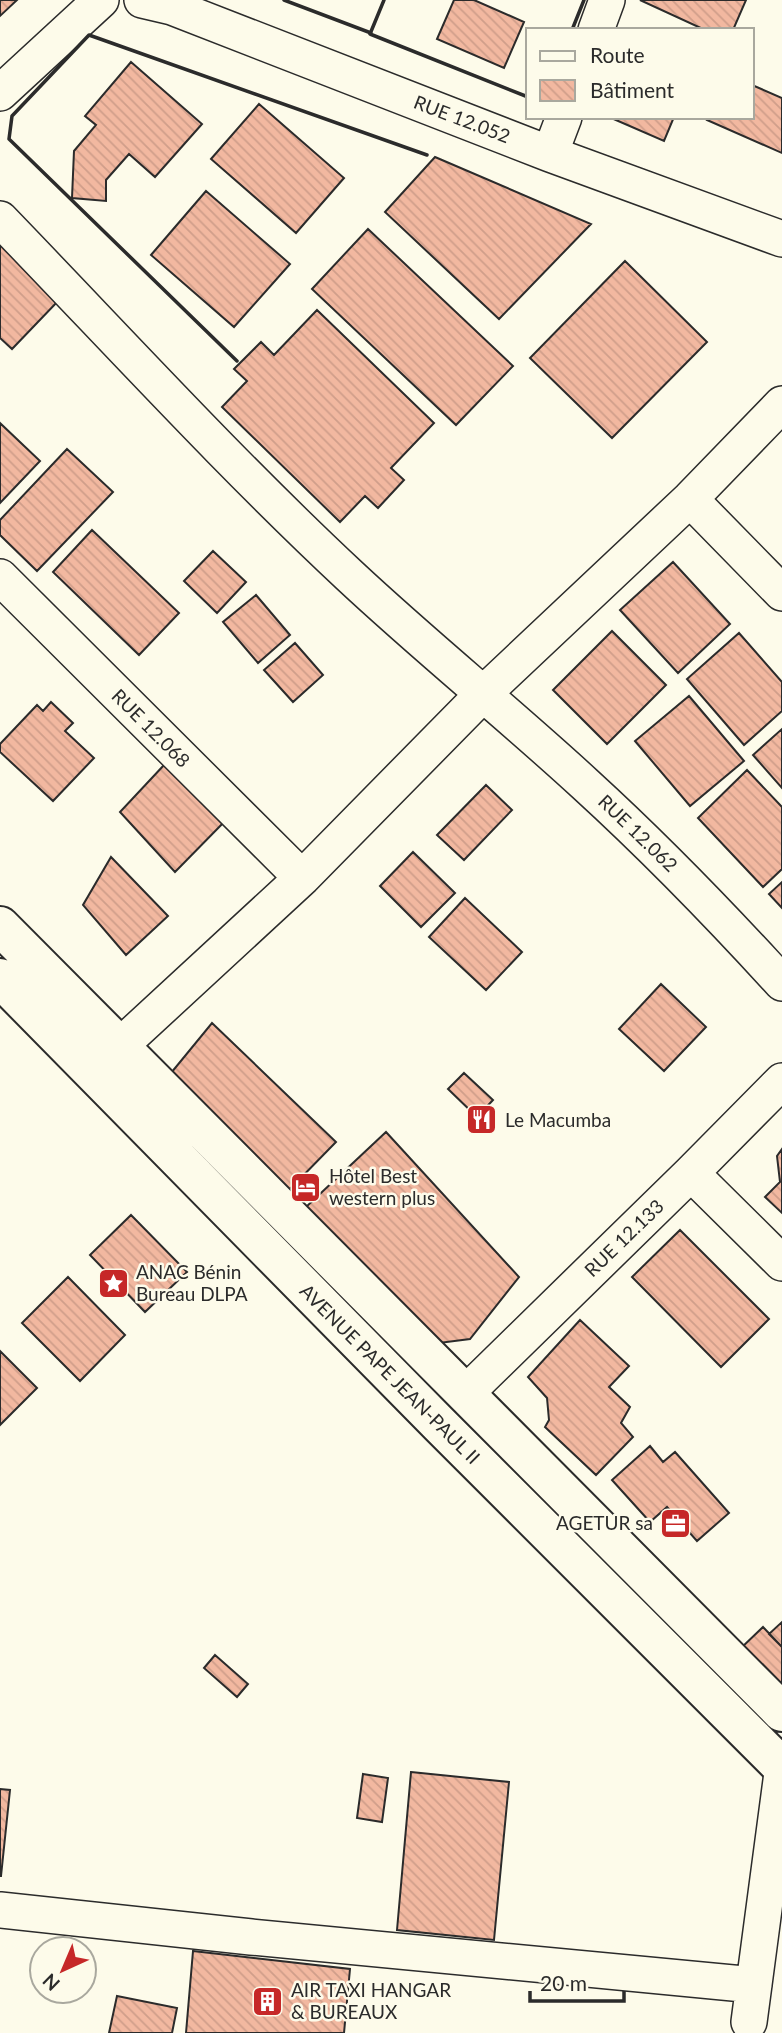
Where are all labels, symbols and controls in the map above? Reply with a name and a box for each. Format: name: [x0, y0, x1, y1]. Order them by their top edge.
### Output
legend: [526, 28, 754, 119]
text: Route: [590, 42, 645, 67]
text: Bâtiment: [590, 77, 675, 102]
street label: RUE 12.052: [411, 90, 514, 147]
street label: RUE 12.068: [107, 684, 195, 772]
street label: RUE 12.062: [594, 789, 683, 876]
restaurant icon: Le Macumba: [465, 1103, 499, 1137]
place label: Le Macumba: [505, 1108, 611, 1131]
place label: Hôtel Best western plus: [329, 1164, 435, 1209]
hotel icon: Hôtel Best western plus: [289, 1170, 323, 1204]
street label: RUE 12.133: [579, 1194, 668, 1281]
place label: ANAC Bénin Bureau DLPA: [136, 1260, 248, 1305]
place icon: ANAC Bénin Bureau DLPA: [96, 1266, 130, 1300]
street label: AVENUE PAPE JEAN-PAUL II: [296, 1279, 485, 1468]
office icon: AGETUR sa: [659, 1506, 693, 1540]
place label: AGETUR sa: [556, 1511, 653, 1534]
north arrow: [28, 1935, 98, 2005]
scale bar: [530, 1960, 624, 2004]
text: N: [38, 1969, 64, 1996]
text: 20 m: [540, 1970, 587, 1995]
place label: AIR TAXI HANGAR & BUREAUX: [291, 1978, 451, 2023]
building icon: AIR TAXI HANGAR & BUREAUX: [251, 1984, 285, 2018]

